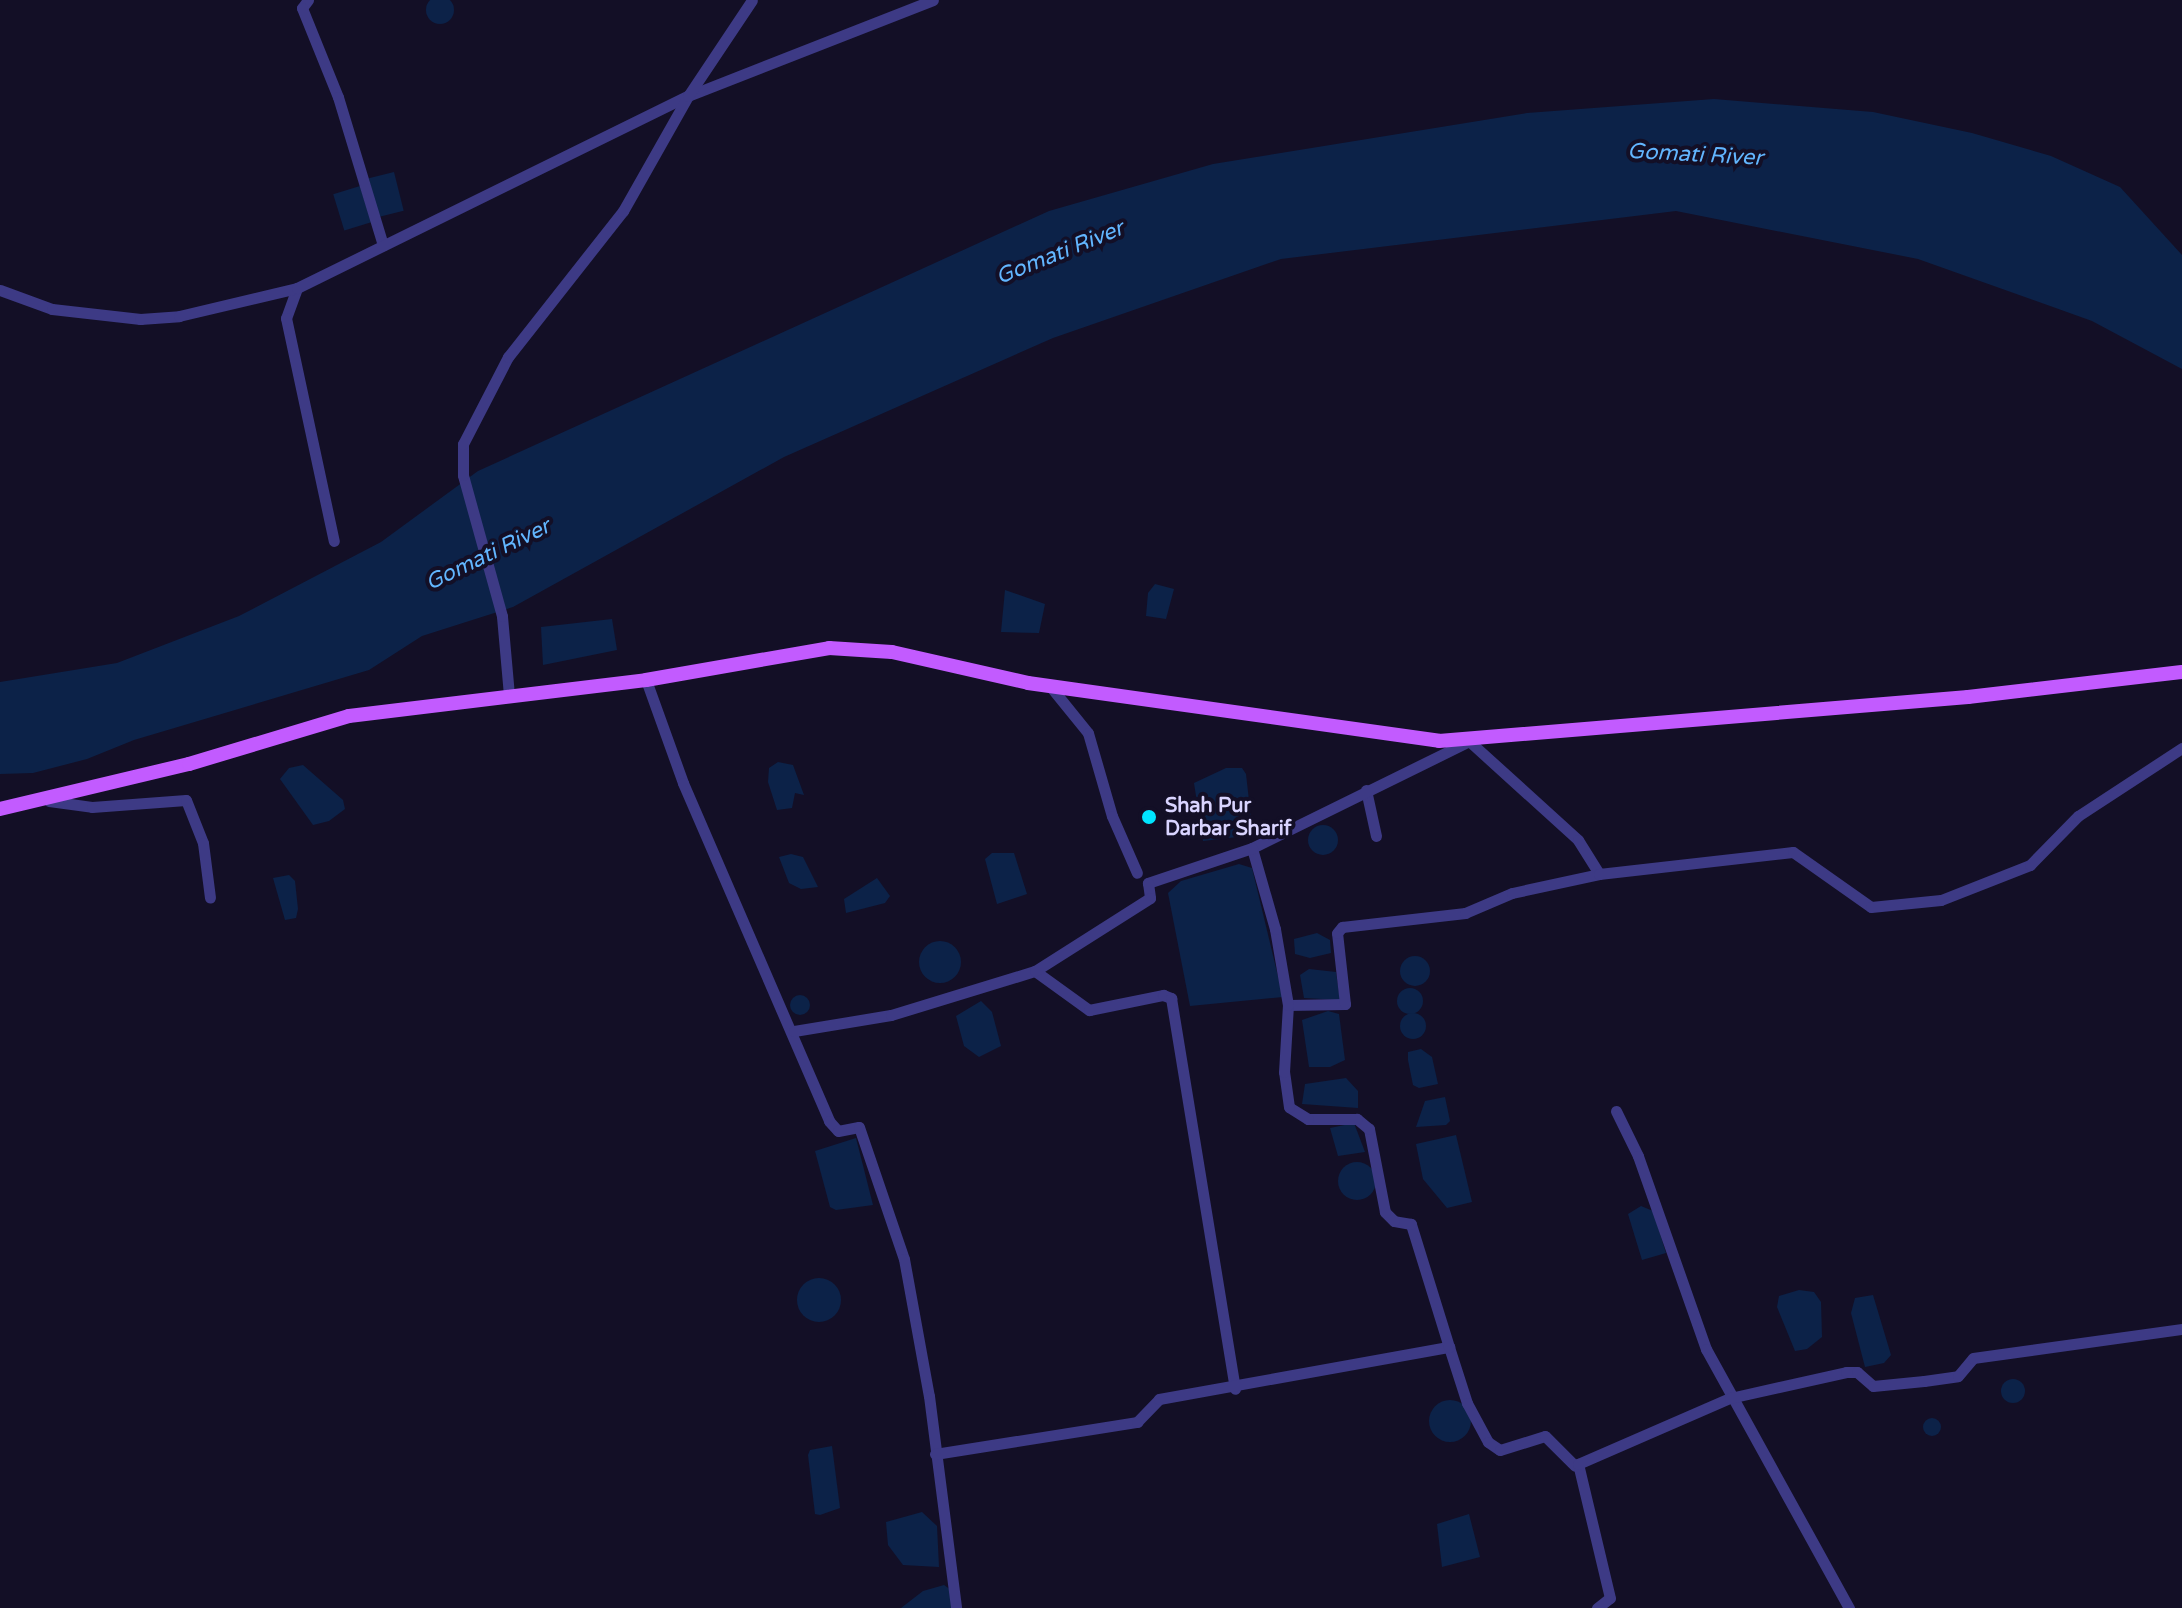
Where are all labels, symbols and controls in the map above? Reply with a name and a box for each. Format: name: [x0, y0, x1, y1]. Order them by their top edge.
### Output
water label: Gomati River: [1627, 138, 1763, 172]
water label: Gomati River: [992, 215, 1128, 291]
water label: Gomati River: [421, 513, 555, 597]
place label: Shah Pur Darbar Sharif: [1165, 794, 1291, 841]
marker: Shah Pur Darbar Sharif: [1140, 808, 1158, 826]

